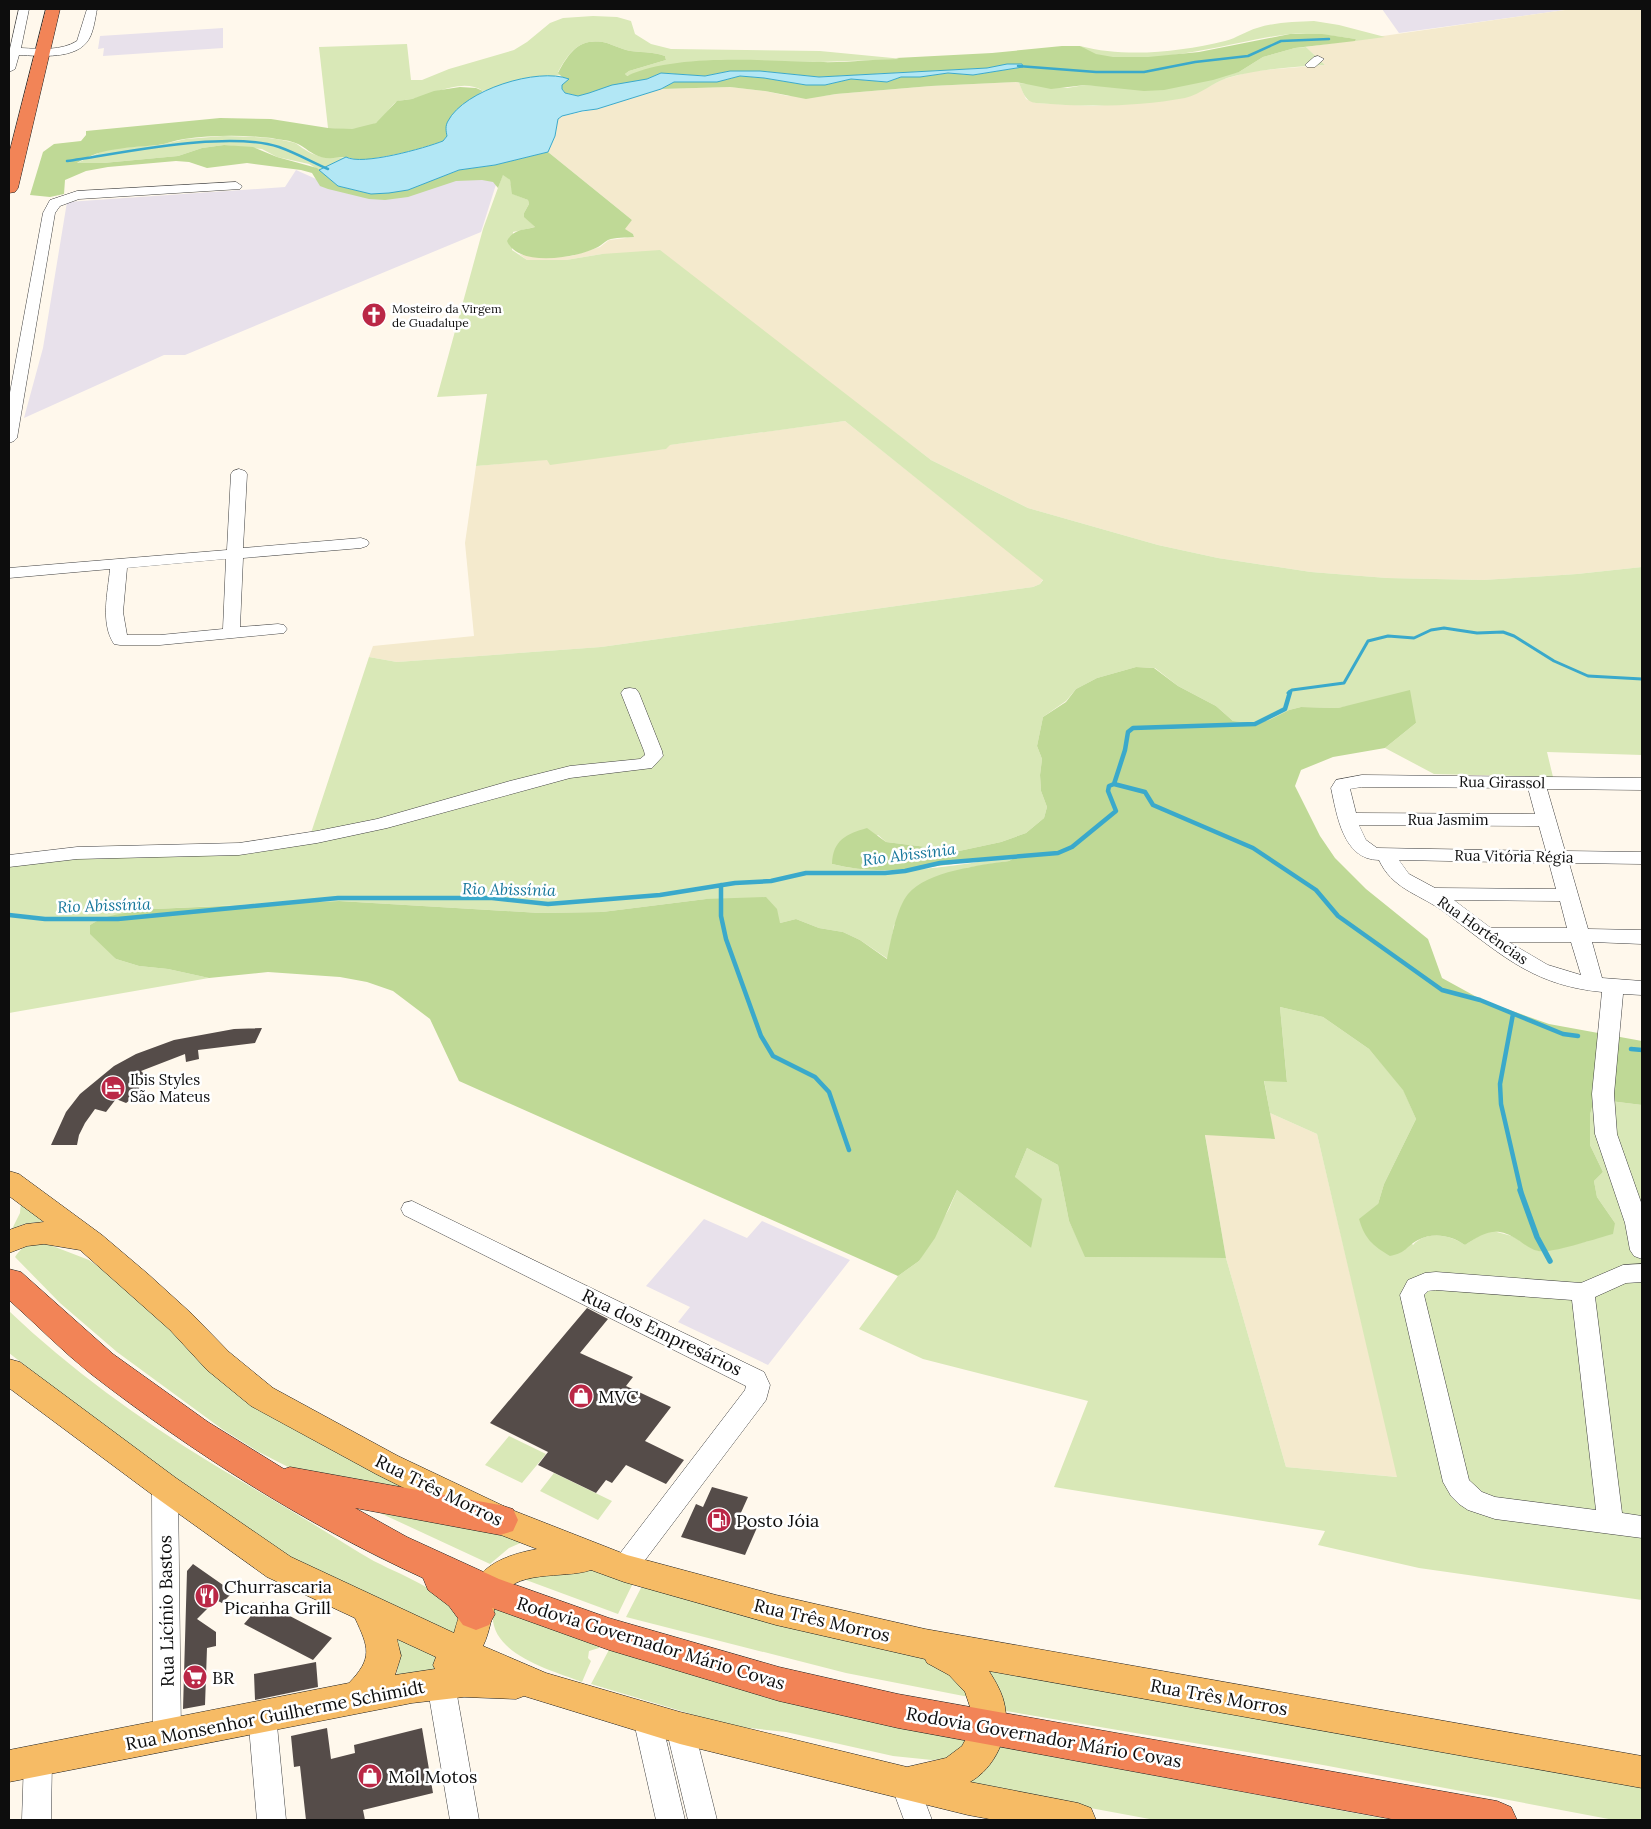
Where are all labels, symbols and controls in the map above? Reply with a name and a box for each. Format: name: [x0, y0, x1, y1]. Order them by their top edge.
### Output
place label: Mosteiro da Virgem de Guadalupe: [392, 301, 502, 330]
church icon: Mosteiro da Virgem de Guadalupe: [361, 302, 387, 328]
street label: Rua Girassol: [1459, 772, 1545, 792]
street label: Rua Jasmim: [1407, 810, 1489, 829]
water label: Rio Abissínia: [861, 838, 957, 870]
street label: Rua Vitória Régia: [1454, 845, 1574, 867]
water label: Rio Abissínia: [462, 878, 556, 900]
street label: Rua Hortências: [1434, 892, 1532, 968]
water label: Rio Abissínia: [57, 893, 151, 917]
place label: Ibis Styles São Mateus: [130, 1070, 210, 1106]
hotel icon: Ibis Styles São Mateus: [100, 1075, 126, 1101]
street label: Rua dos Empresários: [578, 1283, 746, 1381]
shop icon: MVC: [568, 1383, 594, 1409]
place label: MVC: [598, 1385, 639, 1408]
street label: Rua Três Morros: [371, 1449, 507, 1531]
fuel station icon: Posto Jóia: [706, 1507, 732, 1533]
place label: Posto Jóia: [736, 1509, 819, 1532]
street label: Rua Licínio Bastos: [153, 1535, 179, 1687]
place label: Churrascaria Picanha Grill: [224, 1575, 332, 1619]
restaurant icon: Churrascaria Picanha Grill: [194, 1583, 220, 1609]
street label: Rodovia Governador Mário Covas: [514, 1591, 788, 1695]
street label: Rua Três Morros: [752, 1593, 892, 1647]
supermarket icon: BR: [182, 1664, 208, 1690]
place label: BR: [212, 1666, 235, 1689]
street label: Rua Três Morros: [1149, 1674, 1289, 1720]
street label: Rua Monsenhor Guilherme Schimidt: [123, 1675, 427, 1755]
street label: Rodovia Governador Mário Covas: [904, 1701, 1184, 1773]
shop icon: Mol Motos: [357, 1763, 383, 1789]
place label: Mol Motos: [388, 1765, 477, 1788]

